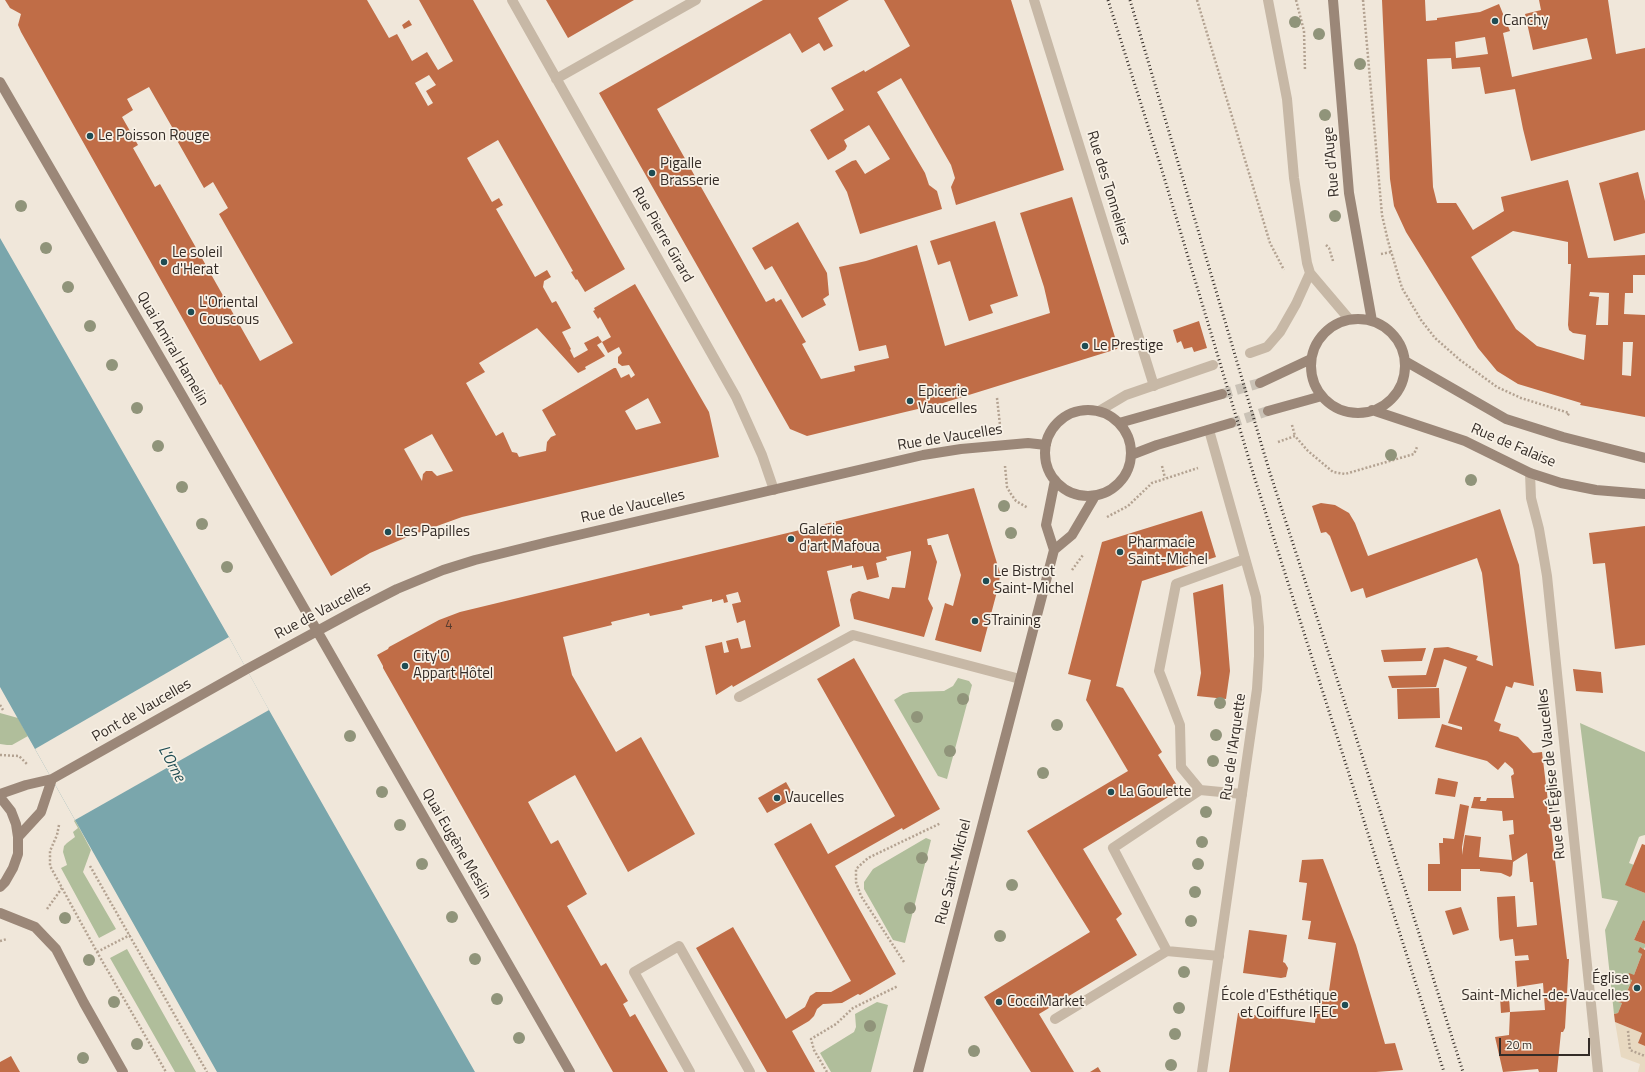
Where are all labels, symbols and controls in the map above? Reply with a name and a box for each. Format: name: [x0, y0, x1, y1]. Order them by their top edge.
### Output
place label: Canchy: [1503, 12, 1548, 30]
marker: Canchy: [1490, 16, 1500, 26]
street label: Rue d'Auge: [1320, 126, 1344, 198]
place label: Le Poisson Rouge: [98, 127, 210, 145]
street label: Rue des Tonneliers: [1082, 129, 1134, 247]
marker: Le Poisson Rouge: [85, 131, 95, 141]
place label: Pigalle Brasserie: [660, 155, 720, 190]
marker: Pigalle Brasserie: [647, 168, 657, 178]
street label: Rue Pierre Girard: [627, 184, 697, 286]
place label: Le soleil d'Herat: [172, 244, 223, 279]
marker: Le soleil d'Herat: [159, 257, 169, 267]
street label: Quai Amiral Hamelin: [132, 289, 212, 409]
place label: L'Oriental Couscous: [199, 294, 259, 329]
marker: L'Oriental Couscous: [186, 307, 196, 317]
place label: Le Prestige: [1093, 337, 1163, 355]
marker: Le Prestige: [1080, 341, 1090, 351]
place label: Epicerie Vaucelles: [918, 383, 977, 418]
marker: Epicerie Vaucelles: [905, 396, 915, 406]
street label: Rue de Falaise: [1468, 420, 1558, 472]
street label: Rue de Vaucelles: [896, 421, 1004, 455]
street label: Rue de Vaucelles: [579, 486, 687, 528]
place label: Galerie d'art Mafoua: [799, 521, 880, 556]
place label: Les Papilles: [396, 523, 470, 541]
marker: Les Papilles: [383, 527, 393, 537]
marker: Galerie d'art Mafoua: [786, 534, 796, 544]
place label: Pharmacie Saint-Michel: [1128, 534, 1208, 569]
marker: Pharmacie Saint-Michel: [1115, 547, 1125, 557]
place label: Le Bistrot Saint-Michel: [994, 563, 1074, 598]
marker: Le Bistrot Saint-Michel: [981, 576, 991, 586]
street label: Rue de Vaucelles: [272, 578, 374, 644]
place label: STraining: [983, 612, 1041, 630]
marker: STraining: [970, 616, 980, 626]
house number: 4: [445, 618, 453, 634]
place label: City'O Appart Hôtel: [413, 648, 493, 683]
marker: City'O Appart Hôtel: [400, 661, 410, 671]
street label: Pont de Vaucelles: [89, 675, 195, 747]
street label: Rue de l'Église de Vaucelles: [1534, 688, 1570, 860]
street label: Rue de l'Arquette: [1218, 692, 1250, 802]
water label: L'Orne: [153, 742, 189, 786]
place label: La Goulette: [1119, 783, 1191, 801]
street label: Quai Eugène Meslin: [417, 786, 495, 902]
marker: La Goulette: [1106, 787, 1116, 797]
place label: Vaucelles: [785, 789, 844, 807]
marker: Vaucelles: [772, 793, 782, 803]
street label: Rue Saint-Michel: [932, 817, 976, 927]
place label: Église Saint-Michel-de-Vaucelles: [1462, 970, 1629, 1005]
marker: Église Saint-Michel-de-Vaucelles: [1632, 983, 1642, 993]
place label: École d'Esthétique et Coiffure IFEC: [1221, 987, 1337, 1022]
place label: CocciMarket: [1007, 993, 1084, 1011]
marker: CocciMarket: [994, 997, 1004, 1007]
marker: École d'Esthétique et Coiffure IFEC: [1340, 1000, 1350, 1010]
scale bar: [1501, 1030, 1592, 1056]
text: 20 m: [1506, 1035, 1532, 1054]

